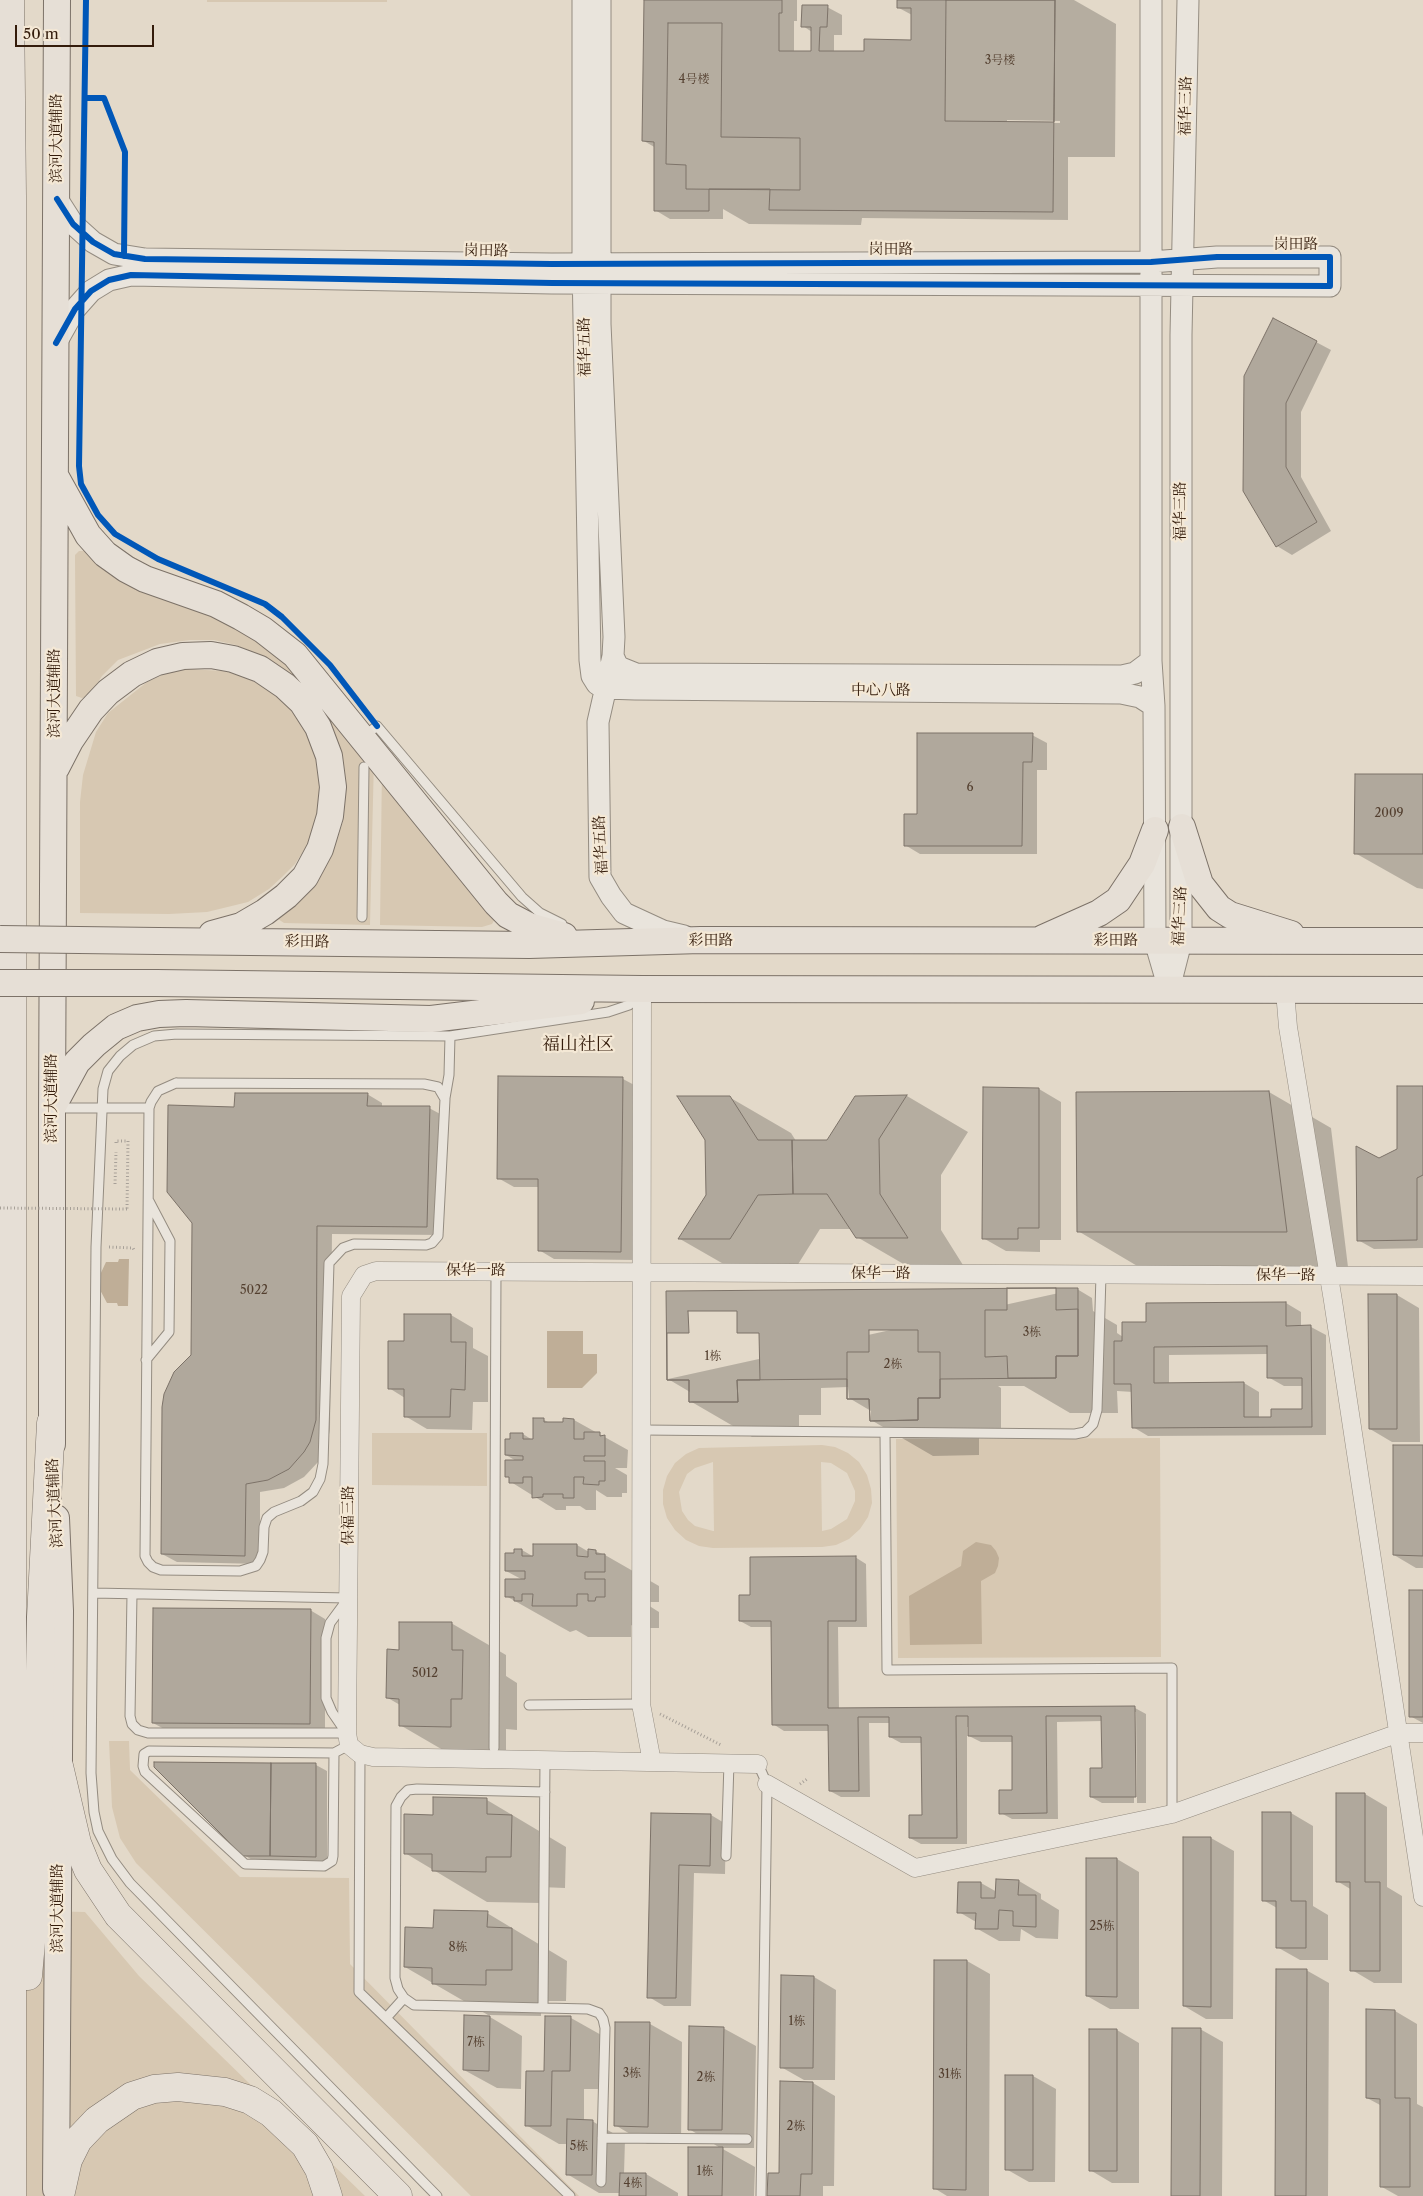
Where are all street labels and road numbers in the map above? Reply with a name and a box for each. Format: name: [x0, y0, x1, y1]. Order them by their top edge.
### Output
street label: 福华三路: [1176, 76, 1196, 136]
street label: 滨河大道辅路: [48, 93, 66, 183]
street label: 岗田路: [1274, 236, 1318, 254]
street label: 岗田路: [869, 241, 913, 259]
street label: 岗田路: [463, 242, 509, 260]
street label: 福华五路: [575, 317, 595, 377]
street label: 福华三路: [1172, 481, 1190, 541]
street label: 滨河大道辅路: [46, 648, 64, 738]
street label: 中心八路: [851, 682, 911, 700]
street label: 福华五路: [590, 815, 612, 875]
street label: 福华三路: [1169, 886, 1191, 946]
street label: 彩田路: [689, 932, 733, 950]
street label: 彩田路: [1094, 932, 1138, 950]
street label: 彩田路: [284, 933, 330, 951]
street label: 滨河大道辅路: [43, 1053, 61, 1143]
street label: 保华一路: [446, 1262, 506, 1280]
street label: 保华一路: [851, 1265, 911, 1283]
street label: 保华一路: [1256, 1267, 1316, 1285]
street label: 滨河大道辅路: [44, 1458, 66, 1548]
street label: 保福三路: [340, 1485, 358, 1545]
street label: 滨河大道辅路: [49, 1863, 67, 1953]

